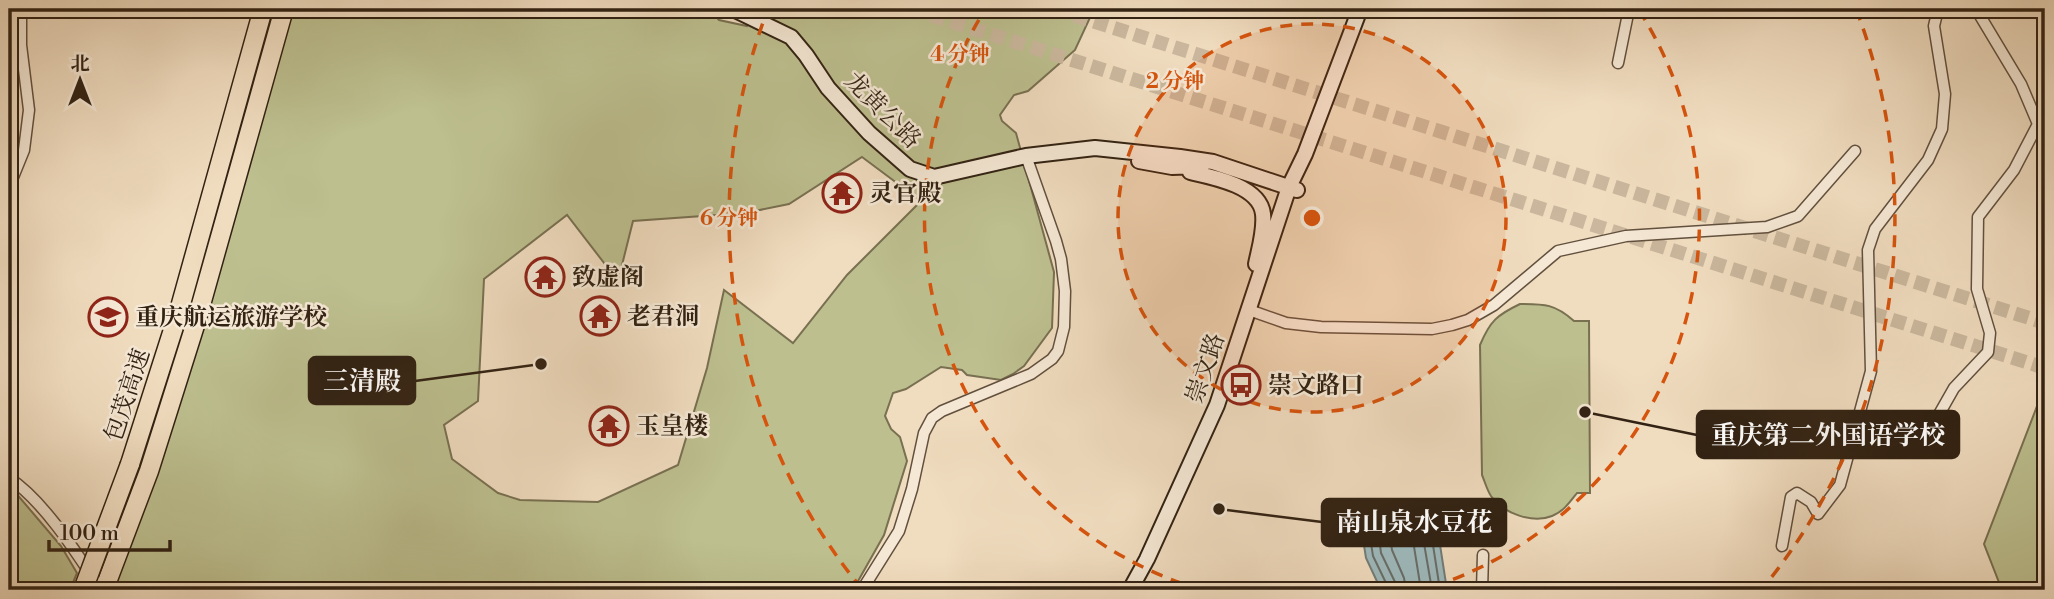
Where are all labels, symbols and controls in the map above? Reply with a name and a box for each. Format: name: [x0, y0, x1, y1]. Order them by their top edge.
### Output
text: 4 分钟: [930, 42, 990, 68]
north arrow: [46, 46, 116, 116]
text: 北: [70, 52, 90, 76]
street label: 龙黄公路: [838, 66, 927, 155]
text: 2 分钟: [1146, 69, 1204, 95]
temple icon: 灵官殿: [821, 172, 863, 214]
place label: 灵官殿: [869, 179, 942, 209]
text: 6 分钟: [700, 206, 758, 232]
centre of rings: [1300, 206, 1324, 230]
temple icon: 致虚阁: [524, 256, 566, 298]
place label: 致虚阁: [572, 263, 644, 293]
temple icon: 老君洞: [579, 295, 621, 337]
school or university icon: 重庆航运旅游学校: [87, 296, 129, 338]
place label: 老君洞: [627, 302, 699, 332]
place label: 重庆航运旅游学校: [135, 303, 327, 333]
street label: 崇文路: [1180, 329, 1232, 407]
street label: 包茂高速: [99, 345, 157, 446]
callout: 三清殿: [309, 357, 415, 404]
bus stop icon: 崇文路口: [1220, 364, 1262, 406]
text: 三清殿: [323, 366, 401, 398]
place label: 崇文路口: [1268, 371, 1364, 401]
temple icon: 玉皇楼: [588, 405, 630, 447]
callout: 重庆第二外国语学校: [1697, 411, 1959, 458]
place label: 玉皇楼: [636, 412, 708, 442]
text: 重庆第二外国语学校: [1711, 420, 1945, 452]
callout: 南山泉水豆花: [1322, 499, 1506, 546]
text: 南山泉水豆花: [1336, 507, 1492, 539]
scale bar: [49, 508, 170, 552]
text: 100 m: [60, 521, 119, 547]

